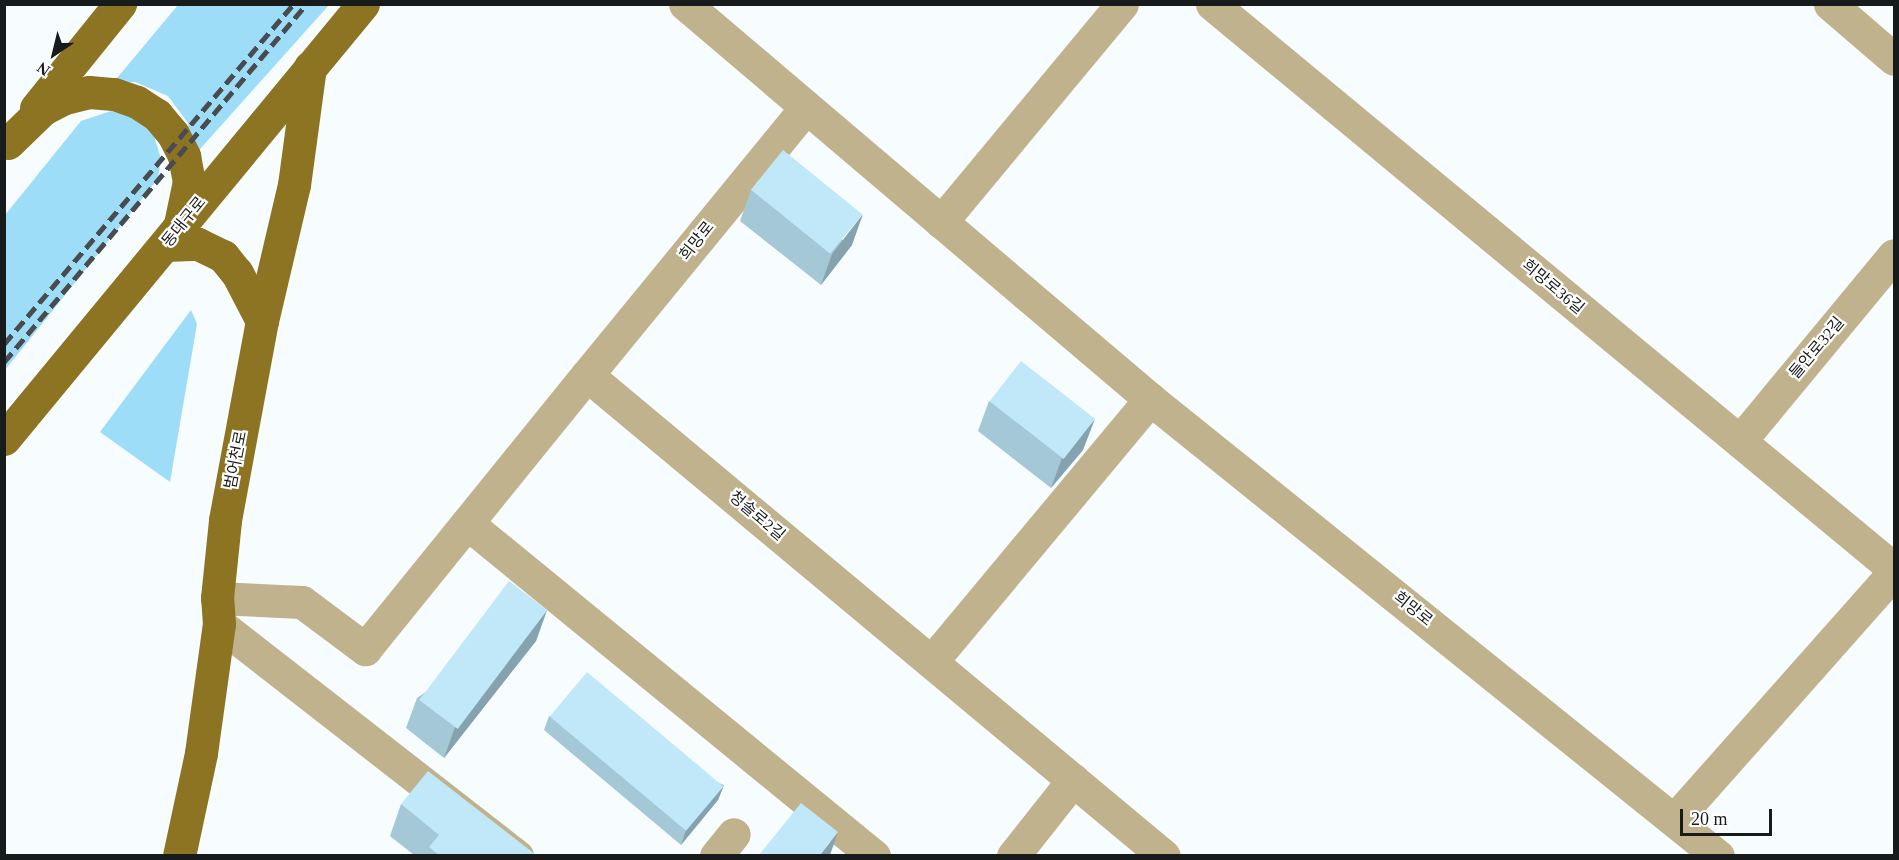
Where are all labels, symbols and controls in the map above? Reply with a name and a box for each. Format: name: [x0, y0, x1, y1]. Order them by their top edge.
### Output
north arrow: [24, 24, 84, 84]
text: N: [34, 59, 53, 79]
street label: 동대구로: [158, 193, 210, 251]
street label: 희망로: [676, 218, 718, 264]
street label: 희망로36길: [1518, 256, 1588, 318]
street label: 들안로32길: [1786, 313, 1848, 383]
street label: 범어천로: [221, 429, 251, 491]
street label: 청솔로2길: [725, 487, 789, 545]
street label: 희망로: [1390, 588, 1436, 630]
scale bar: [1683, 797, 1774, 835]
text: 20 m: [1691, 809, 1728, 829]

